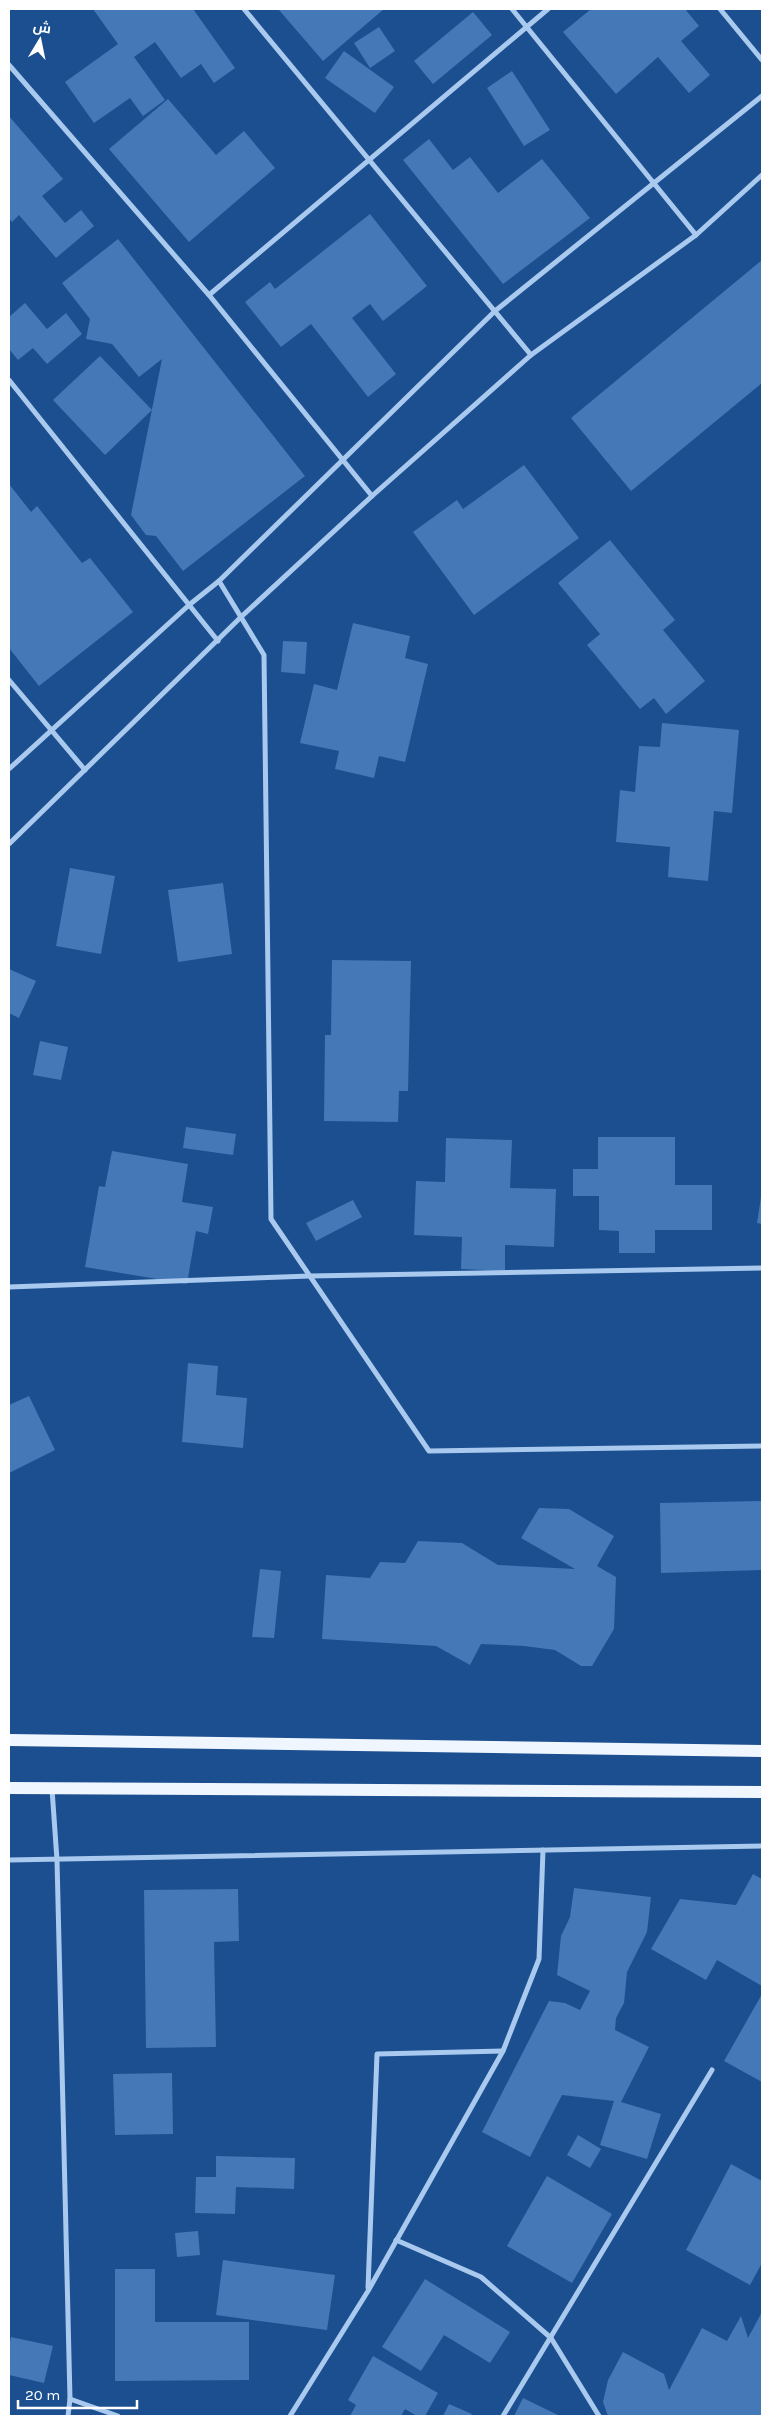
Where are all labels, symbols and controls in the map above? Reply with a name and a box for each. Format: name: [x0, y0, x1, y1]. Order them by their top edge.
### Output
north arrow: [15, 15, 65, 65]
text: ش: [32, 18, 53, 38]
scale bar: [18, 2378, 136, 2410]
text: 20 m: [25, 2386, 60, 2404]

